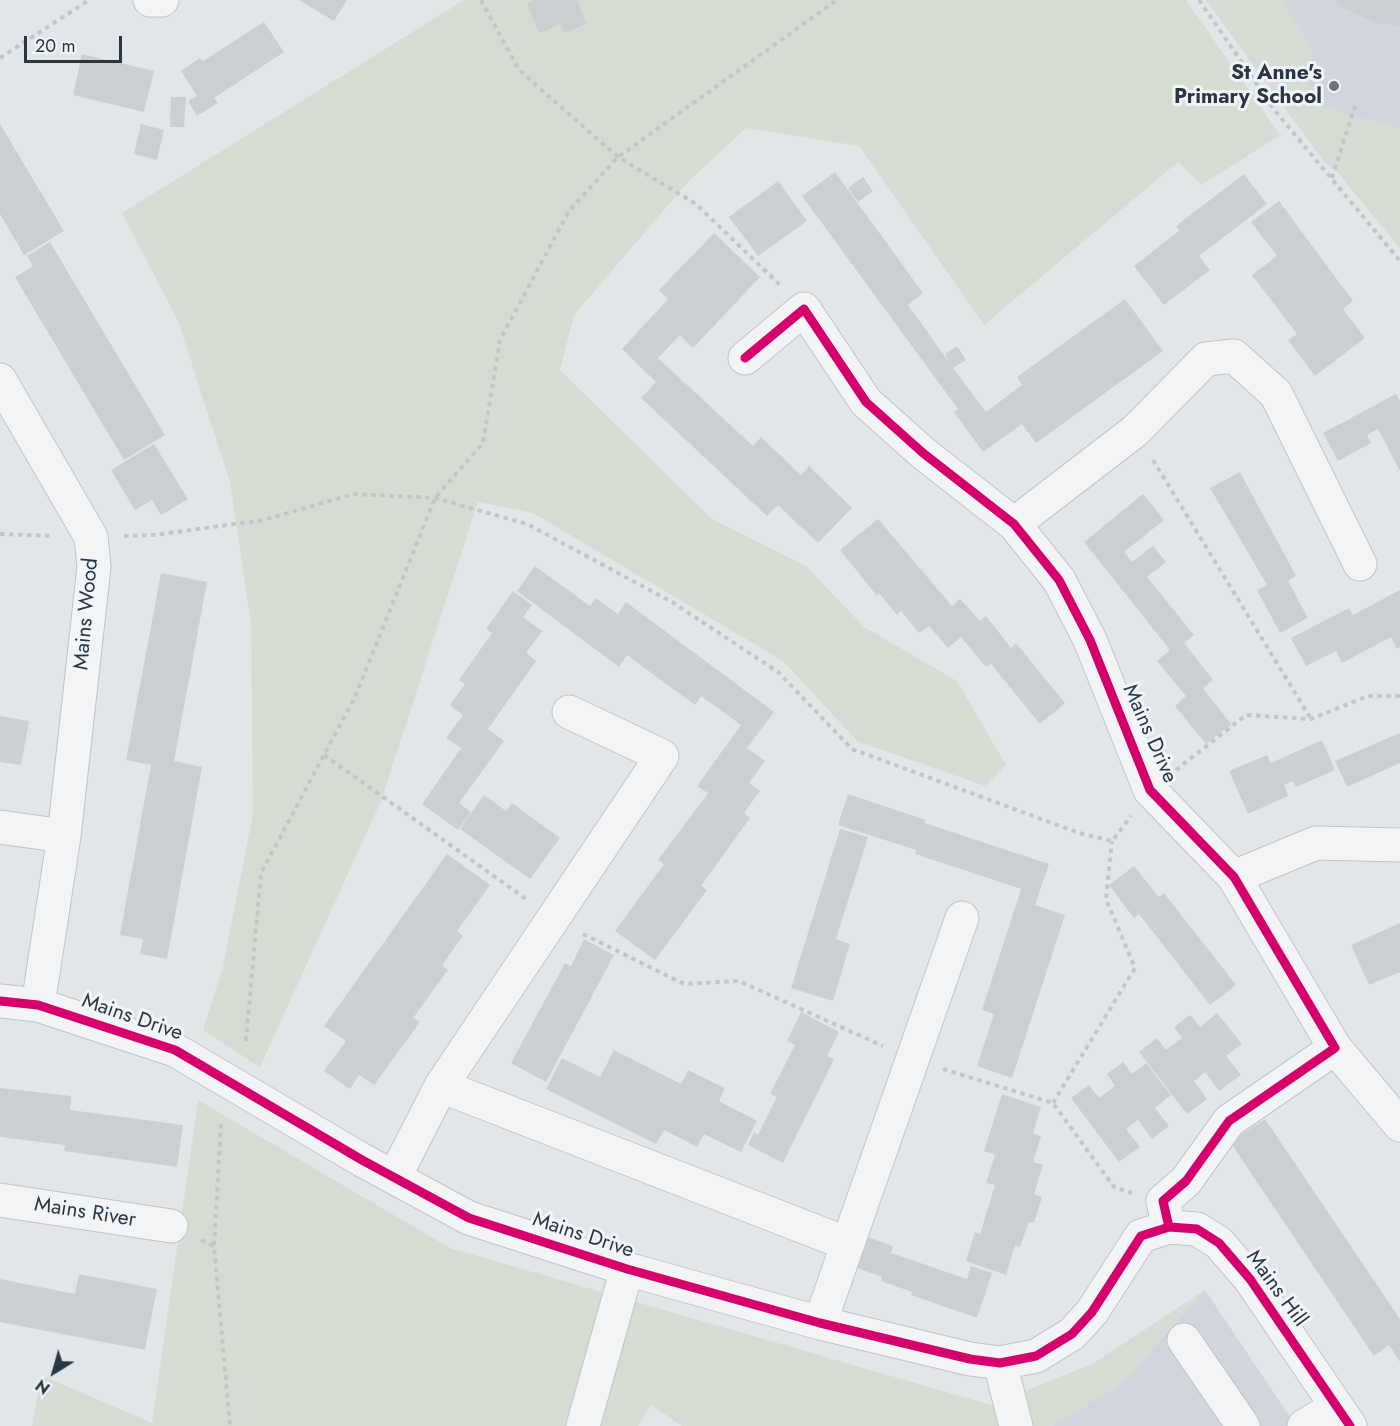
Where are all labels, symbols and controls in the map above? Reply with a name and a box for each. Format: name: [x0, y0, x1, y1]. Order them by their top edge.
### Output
scale bar: [27, 24, 124, 62]
text: 20 m: [35, 33, 75, 59]
place label: St Anne's Primary School: [1174, 61, 1322, 111]
marker: St Anne's Primary School: [1327, 79, 1341, 93]
street label: Mains Wood: [70, 557, 104, 671]
street label: Mains Drive: [1116, 681, 1182, 787]
street label: Mains Drive: [78, 989, 186, 1047]
street label: Mains River: [32, 1193, 138, 1233]
street label: Mains Drive: [529, 1208, 637, 1264]
street label: Mains Hill: [1240, 1246, 1312, 1332]
north arrow: [24, 1342, 84, 1402]
text: N: [31, 1374, 55, 1400]

